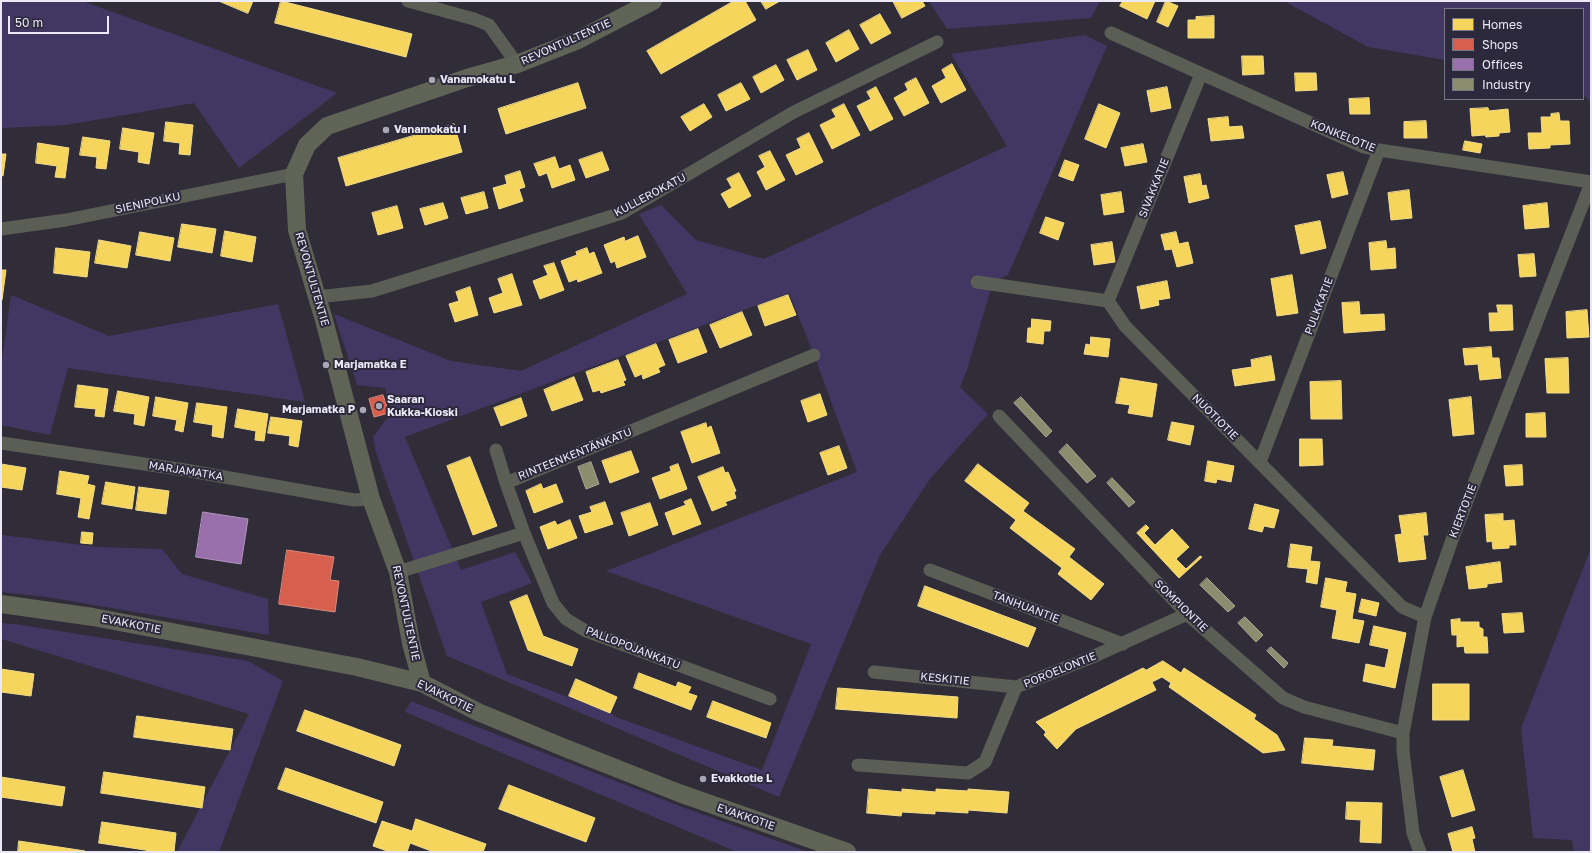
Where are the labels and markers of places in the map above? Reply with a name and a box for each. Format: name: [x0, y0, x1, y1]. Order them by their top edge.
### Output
place label: Vanamokatu L: [440, 73, 515, 87]
marker: Vanamokatu L: [427, 75, 437, 85]
place label: Vanamokatu I: [394, 123, 467, 137]
marker: Vanamokatu I: [381, 125, 391, 135]
place label: Marjamatka E: [334, 358, 407, 372]
marker: Marjamatka E: [321, 360, 331, 370]
place label: Saaran Kukka-Kioski: [387, 393, 458, 419]
marker: Saaran Kukka-Kioski: [374, 401, 384, 411]
place label: Marjamatka P: [282, 403, 355, 417]
marker: Marjamatka P: [358, 405, 368, 415]
place label: Evakkotie L: [711, 772, 772, 786]
marker: Evakkotie L: [698, 774, 708, 784]

